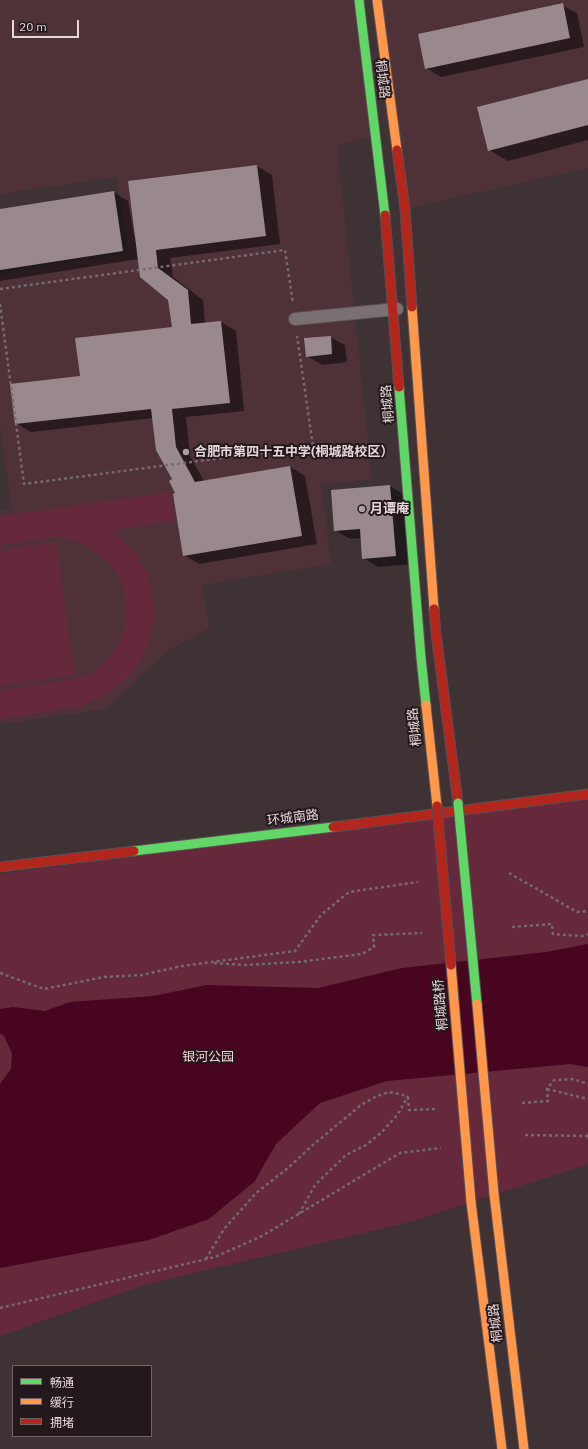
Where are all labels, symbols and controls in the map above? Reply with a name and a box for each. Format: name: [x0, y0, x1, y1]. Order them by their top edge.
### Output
scale bar: [14, 12, 81, 38]
text: 20 m: [19, 19, 47, 34]
street label: 桐城路: [372, 59, 392, 99]
street label: 桐城路: [379, 384, 397, 424]
place label: 合肥市第四十五中学(桐城路校区）: [194, 444, 393, 460]
marker: 合肥市第四十五中学(桐城路校区）: [181, 447, 191, 457]
place label: 月谭庵: [370, 501, 409, 517]
marker: 月谭庵: [357, 504, 367, 514]
street label: 桐城路: [405, 707, 425, 747]
street label: 环城南路: [266, 807, 320, 829]
street label: 桐城路桥: [431, 978, 451, 1032]
park label: 银河公园: [182, 1049, 234, 1065]
street label: 桐城路: [486, 1303, 506, 1343]
legend: [12, 1365, 152, 1437]
text: 畅通: [50, 1375, 74, 1390]
text: 缓行: [50, 1395, 74, 1410]
text: 拥堵: [50, 1415, 74, 1430]

